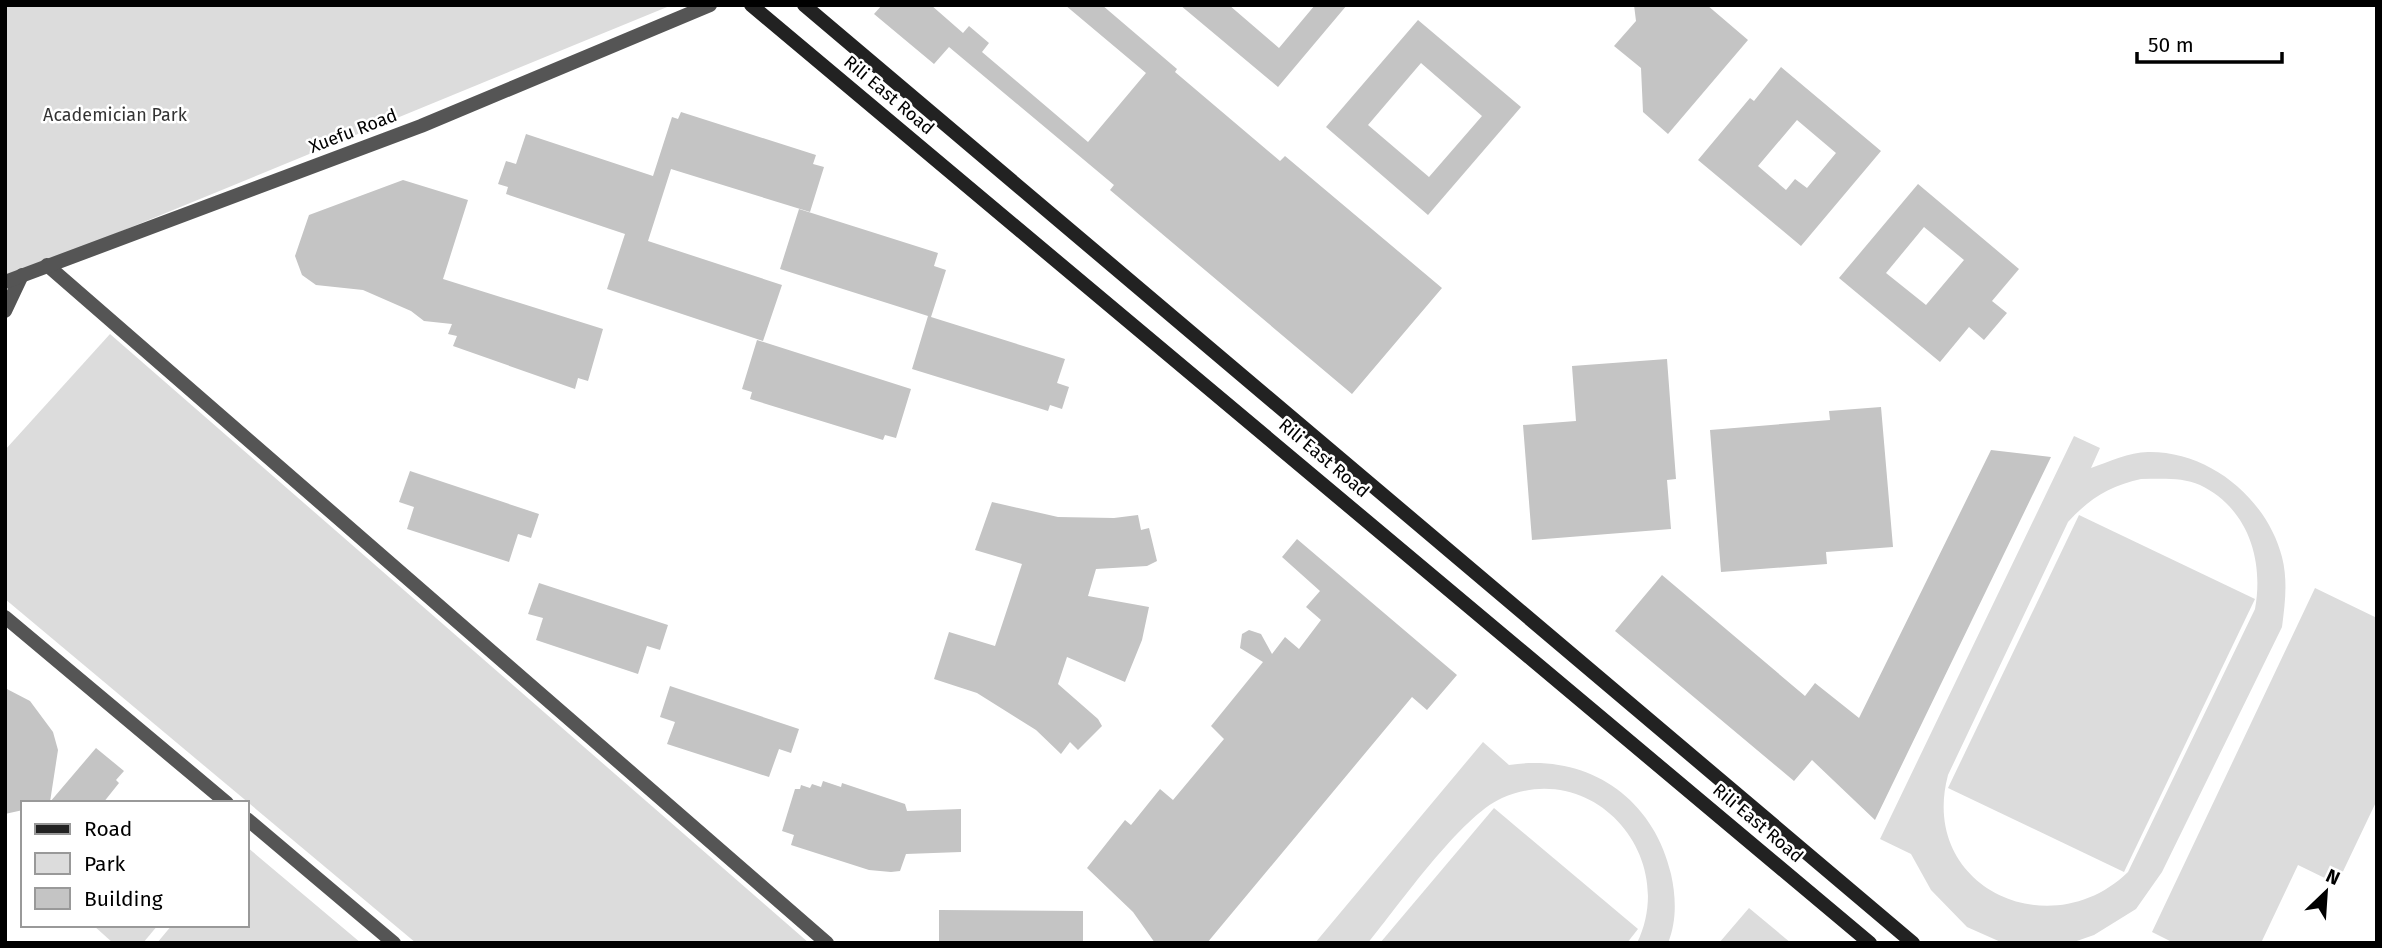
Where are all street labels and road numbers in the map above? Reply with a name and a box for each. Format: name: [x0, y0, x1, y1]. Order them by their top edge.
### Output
street label: Rili East Road: [839, 51, 939, 139]
street label: Xuefu Road: [306, 104, 400, 158]
street label: Rili East Road: [1274, 414, 1374, 502]
street label: Rili East Road: [1708, 779, 1808, 867]

